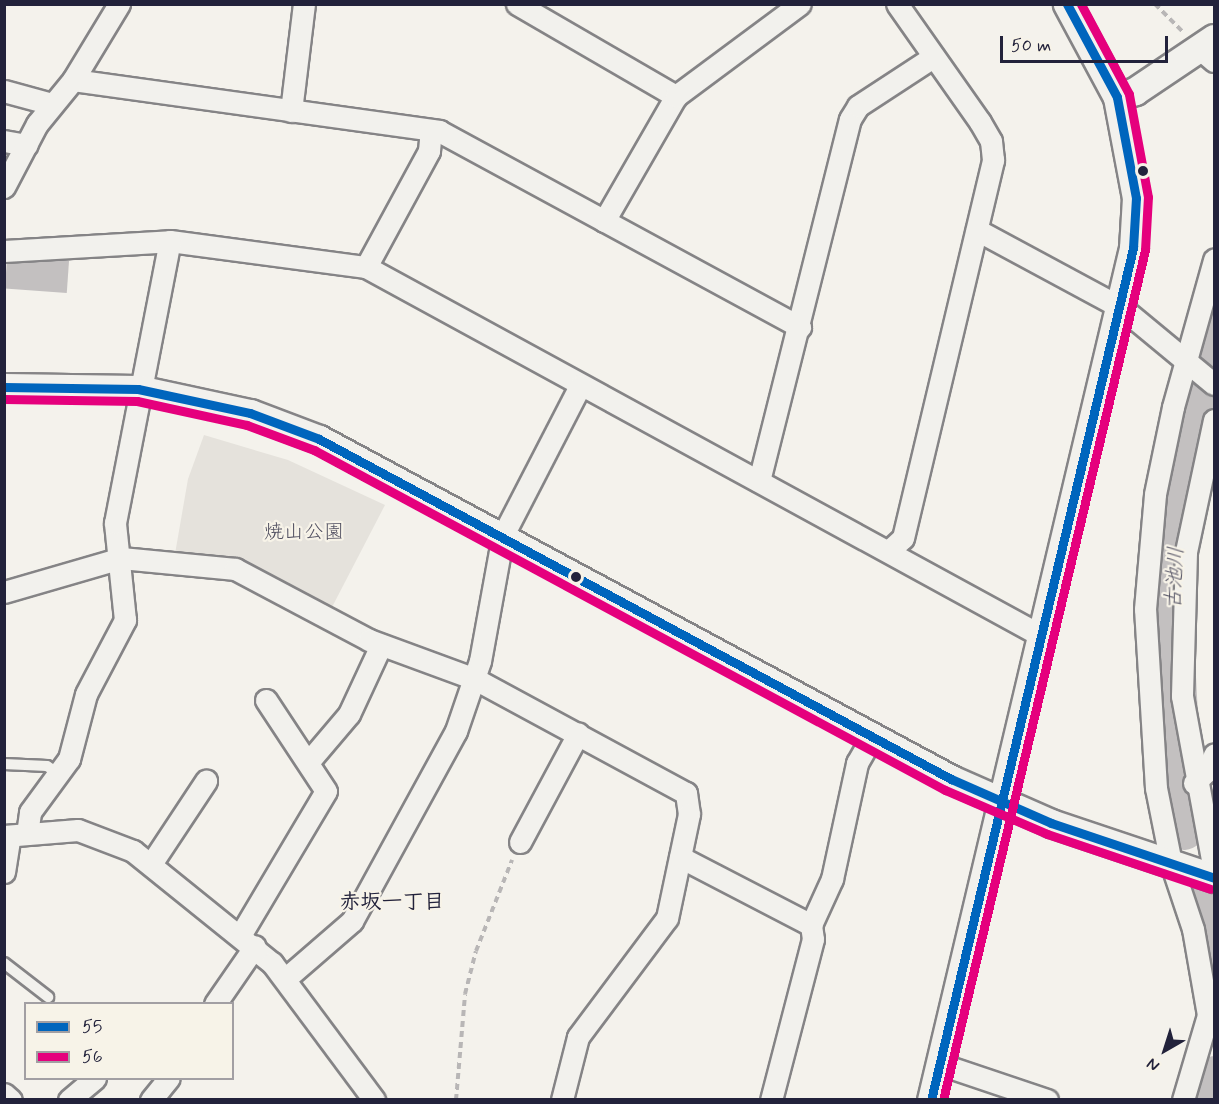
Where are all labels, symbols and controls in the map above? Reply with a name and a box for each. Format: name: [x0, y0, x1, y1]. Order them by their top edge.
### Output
scale bar: [1003, 24, 1171, 62]
text: 50 m: [1011, 34, 1051, 58]
unlabelled marker: [1137, 165, 1149, 177]
park label: 焼山公園: [264, 520, 344, 544]
water label: 古池川: [1161, 546, 1189, 610]
unlabelled marker: [570, 571, 582, 583]
district label: 赤坂一丁目: [340, 889, 444, 915]
legend: [24, 1002, 234, 1080]
text: 55: [82, 1015, 102, 1039]
north arrow: [1135, 1020, 1195, 1080]
text: 56: [82, 1045, 103, 1069]
text: N: [1143, 1053, 1164, 1076]

